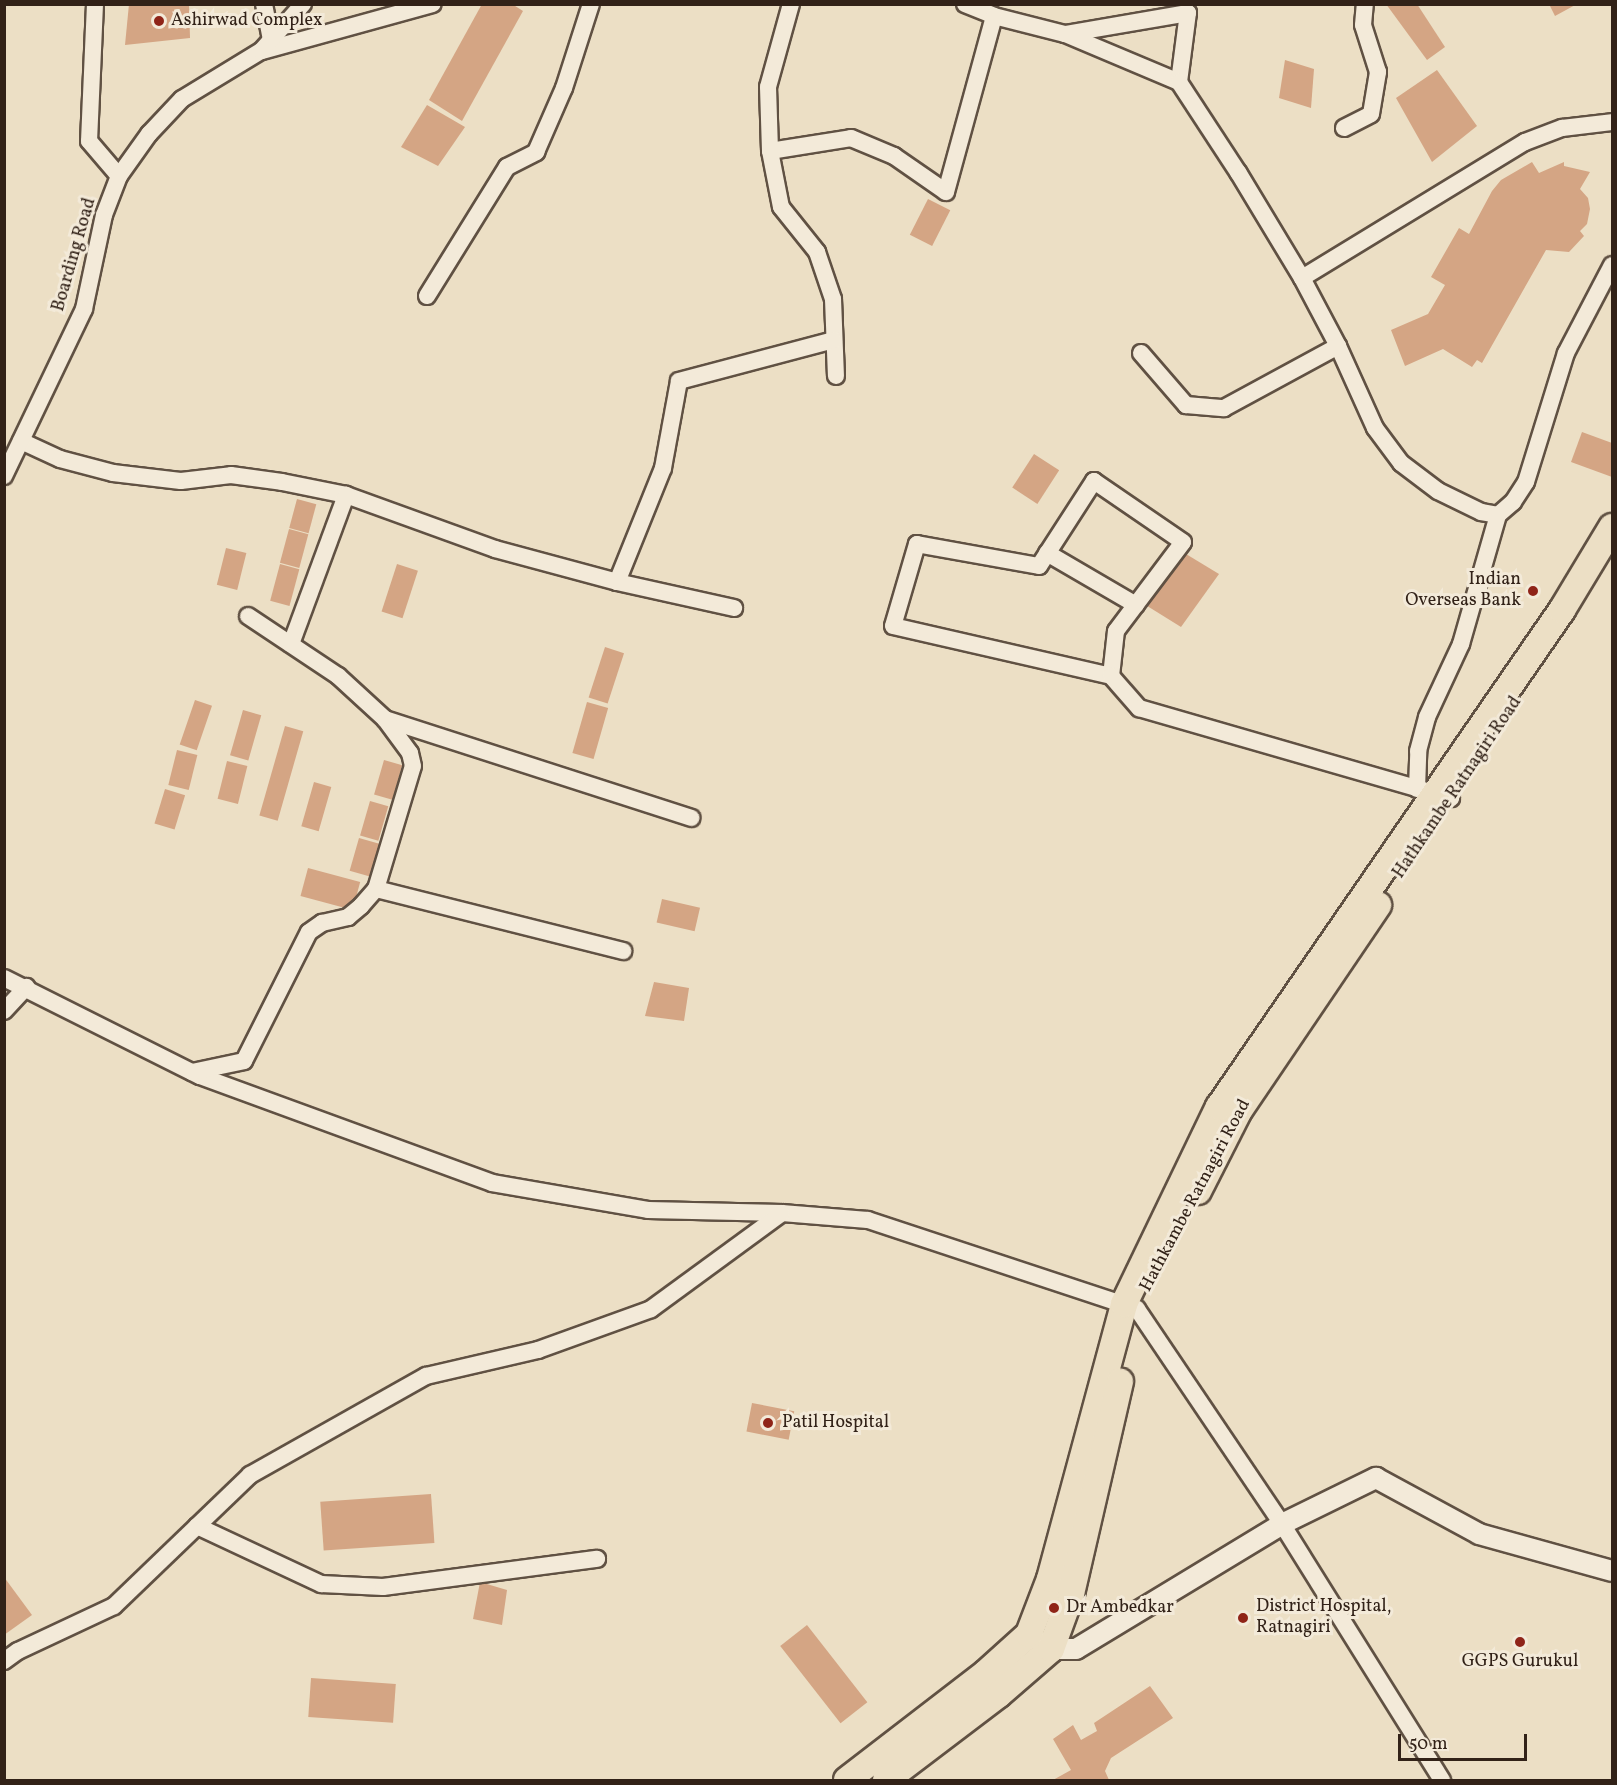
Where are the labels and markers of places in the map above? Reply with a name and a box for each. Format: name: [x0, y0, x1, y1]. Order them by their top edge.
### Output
place label: Ashirwad Complex: [171, 10, 322, 32]
marker: Ashirwad Complex: [152, 14, 166, 28]
place label: Indian Overseas Bank: [1405, 570, 1521, 612]
marker: Indian Overseas Bank: [1526, 584, 1540, 598]
place label: Patil Hospital: [782, 1412, 889, 1434]
marker: Patil Hospital: [759, 1414, 777, 1432]
place label: Dr Ambedkar: [1066, 1597, 1174, 1619]
place label: District Hospital, Ratnagiri: [1256, 1597, 1391, 1640]
marker: Dr Ambedkar: [1047, 1601, 1061, 1615]
marker: District Hospital, Ratnagiri: [1234, 1609, 1252, 1627]
marker: GGPS Gurukul: [1513, 1635, 1527, 1649]
place label: GGPS Gurukul: [1462, 1651, 1578, 1673]

